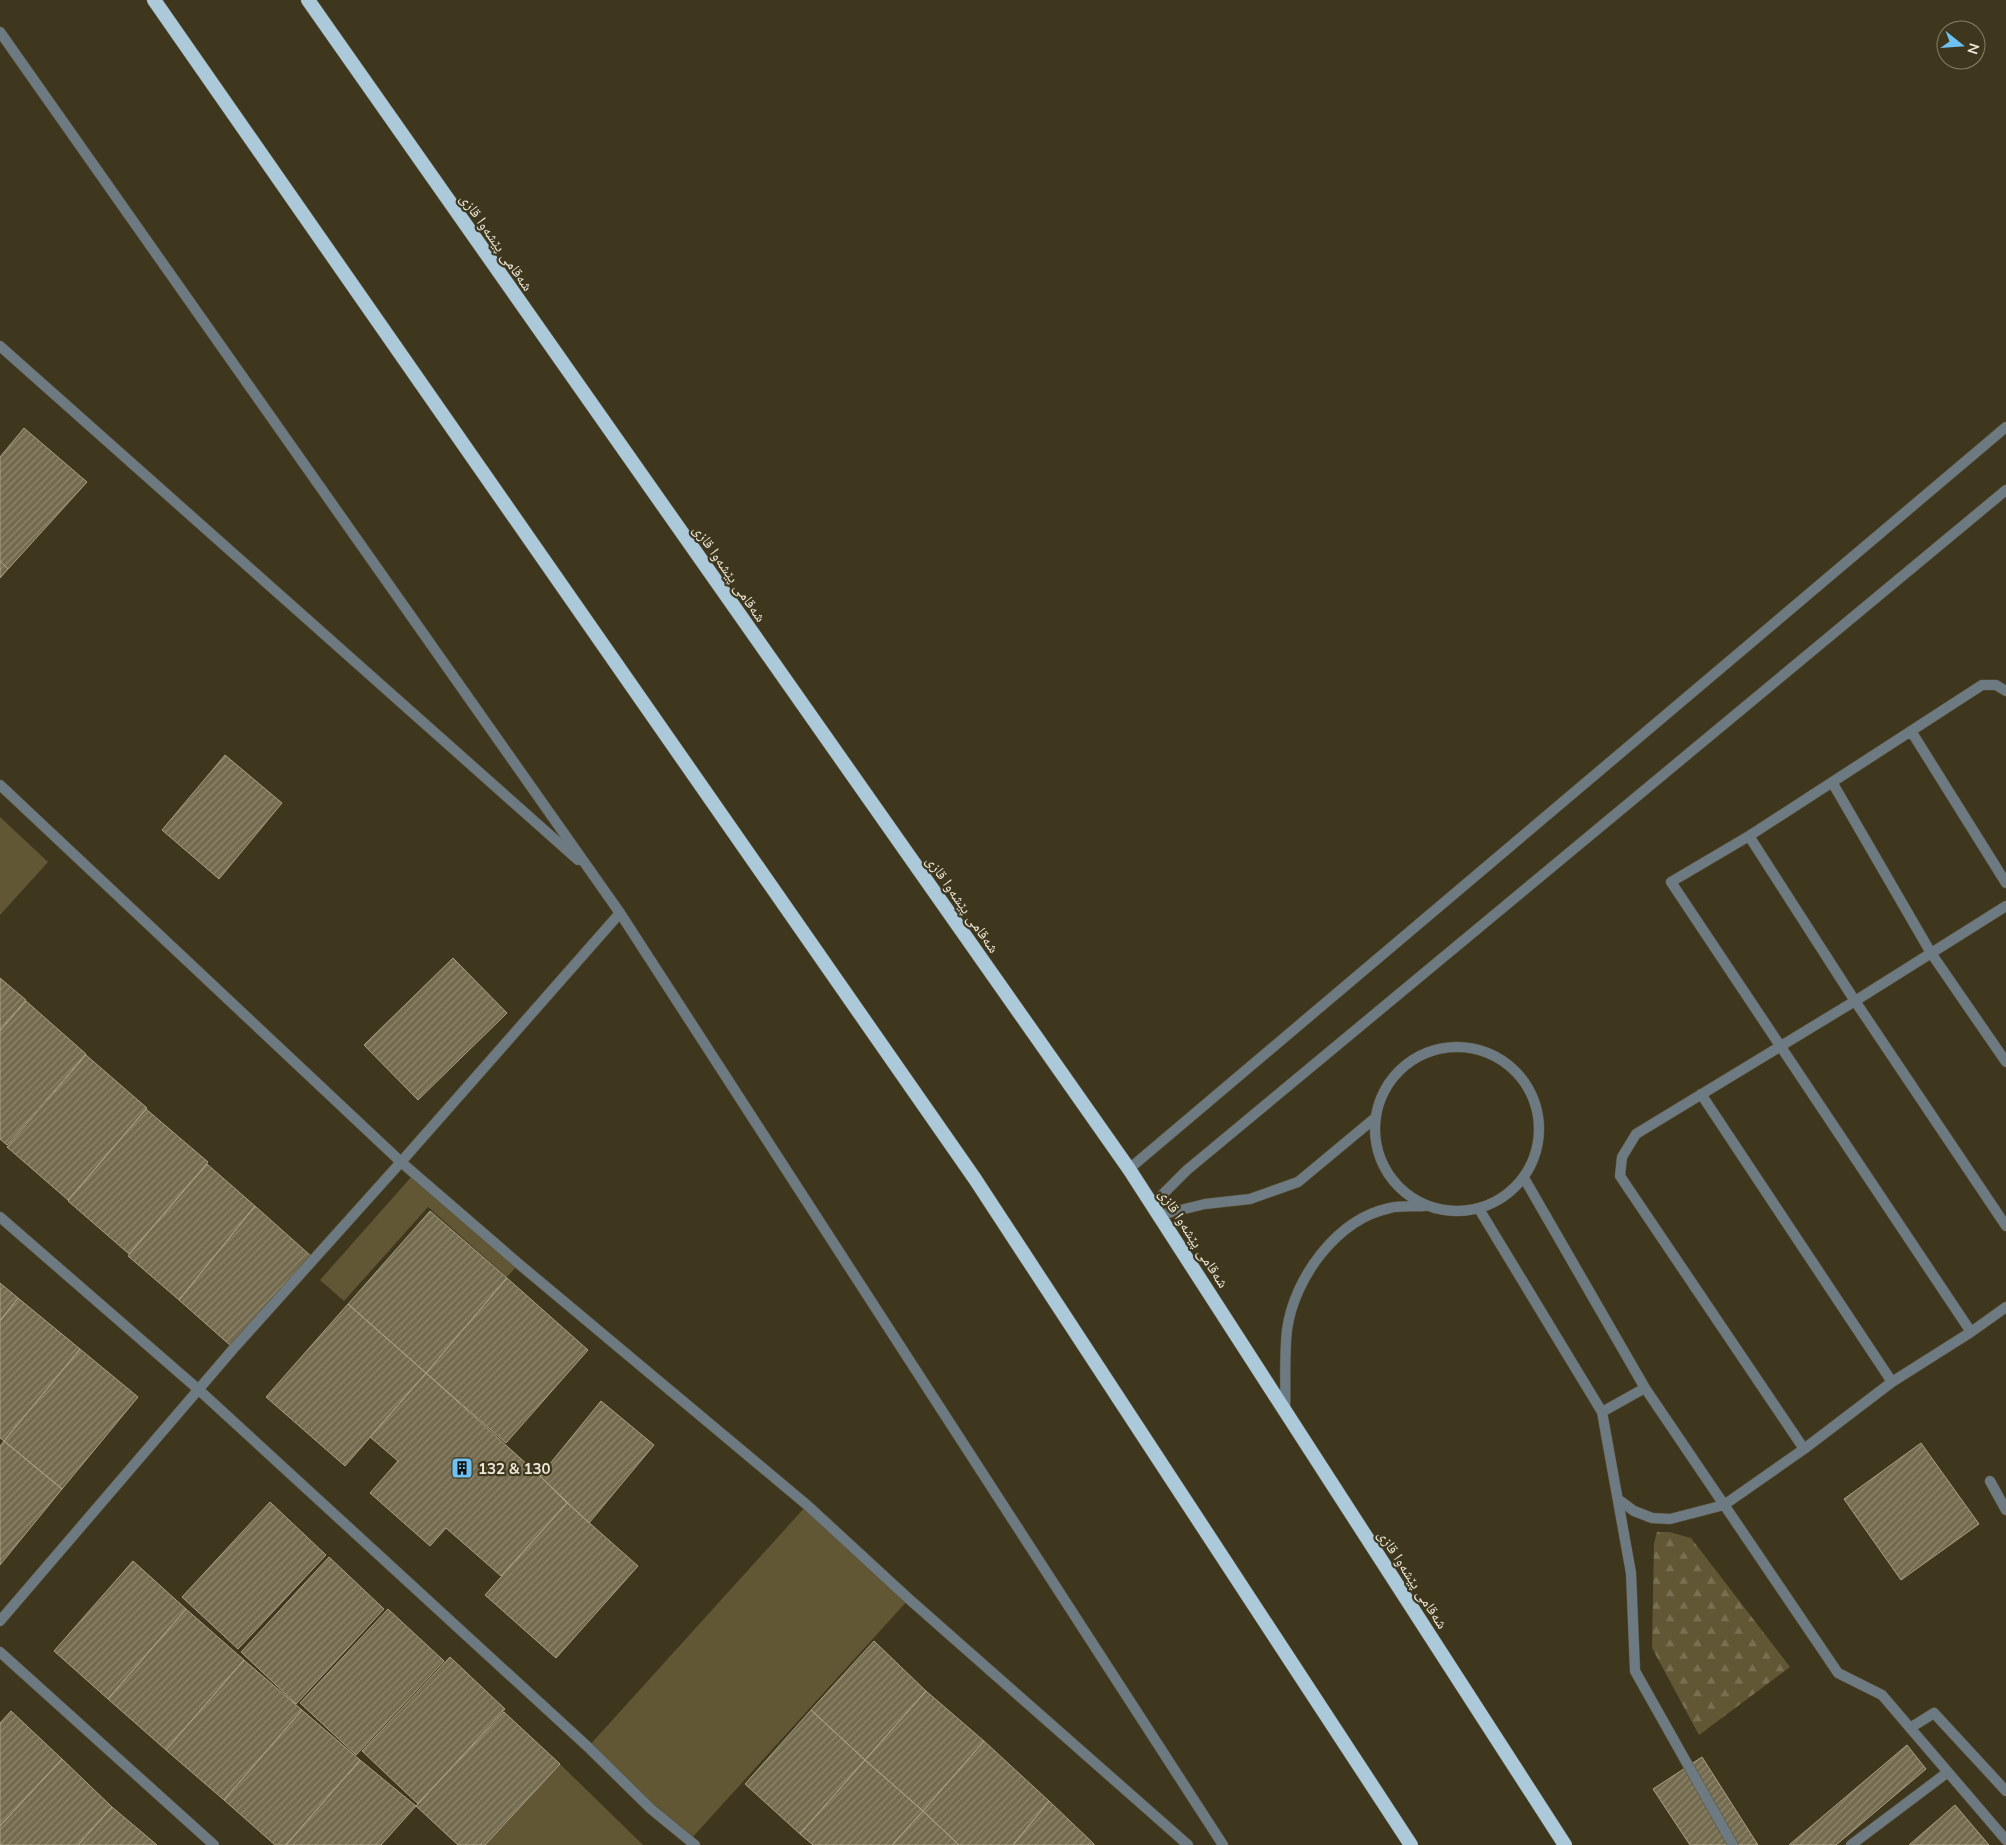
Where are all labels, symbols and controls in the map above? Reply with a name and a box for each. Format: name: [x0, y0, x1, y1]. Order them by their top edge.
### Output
north arrow: [1936, 20, 1986, 70]
text: N: [1963, 41, 1984, 56]
street label: شەقامی پێشەوا قازی: [455, 190, 538, 295]
street label: شەقامی پێشەوا قازی: [688, 521, 771, 626]
street label: شەقامی پێشەوا قازی: [921, 852, 1004, 957]
street label: شەقامی پێشەوا قازی: [1154, 1185, 1233, 1292]
building icon: 132 & 130: [450, 1456, 474, 1480]
place label: 132 & 130: [478, 1459, 551, 1478]
street label: شەقامی پێشەوا قازی: [1373, 1526, 1452, 1633]

